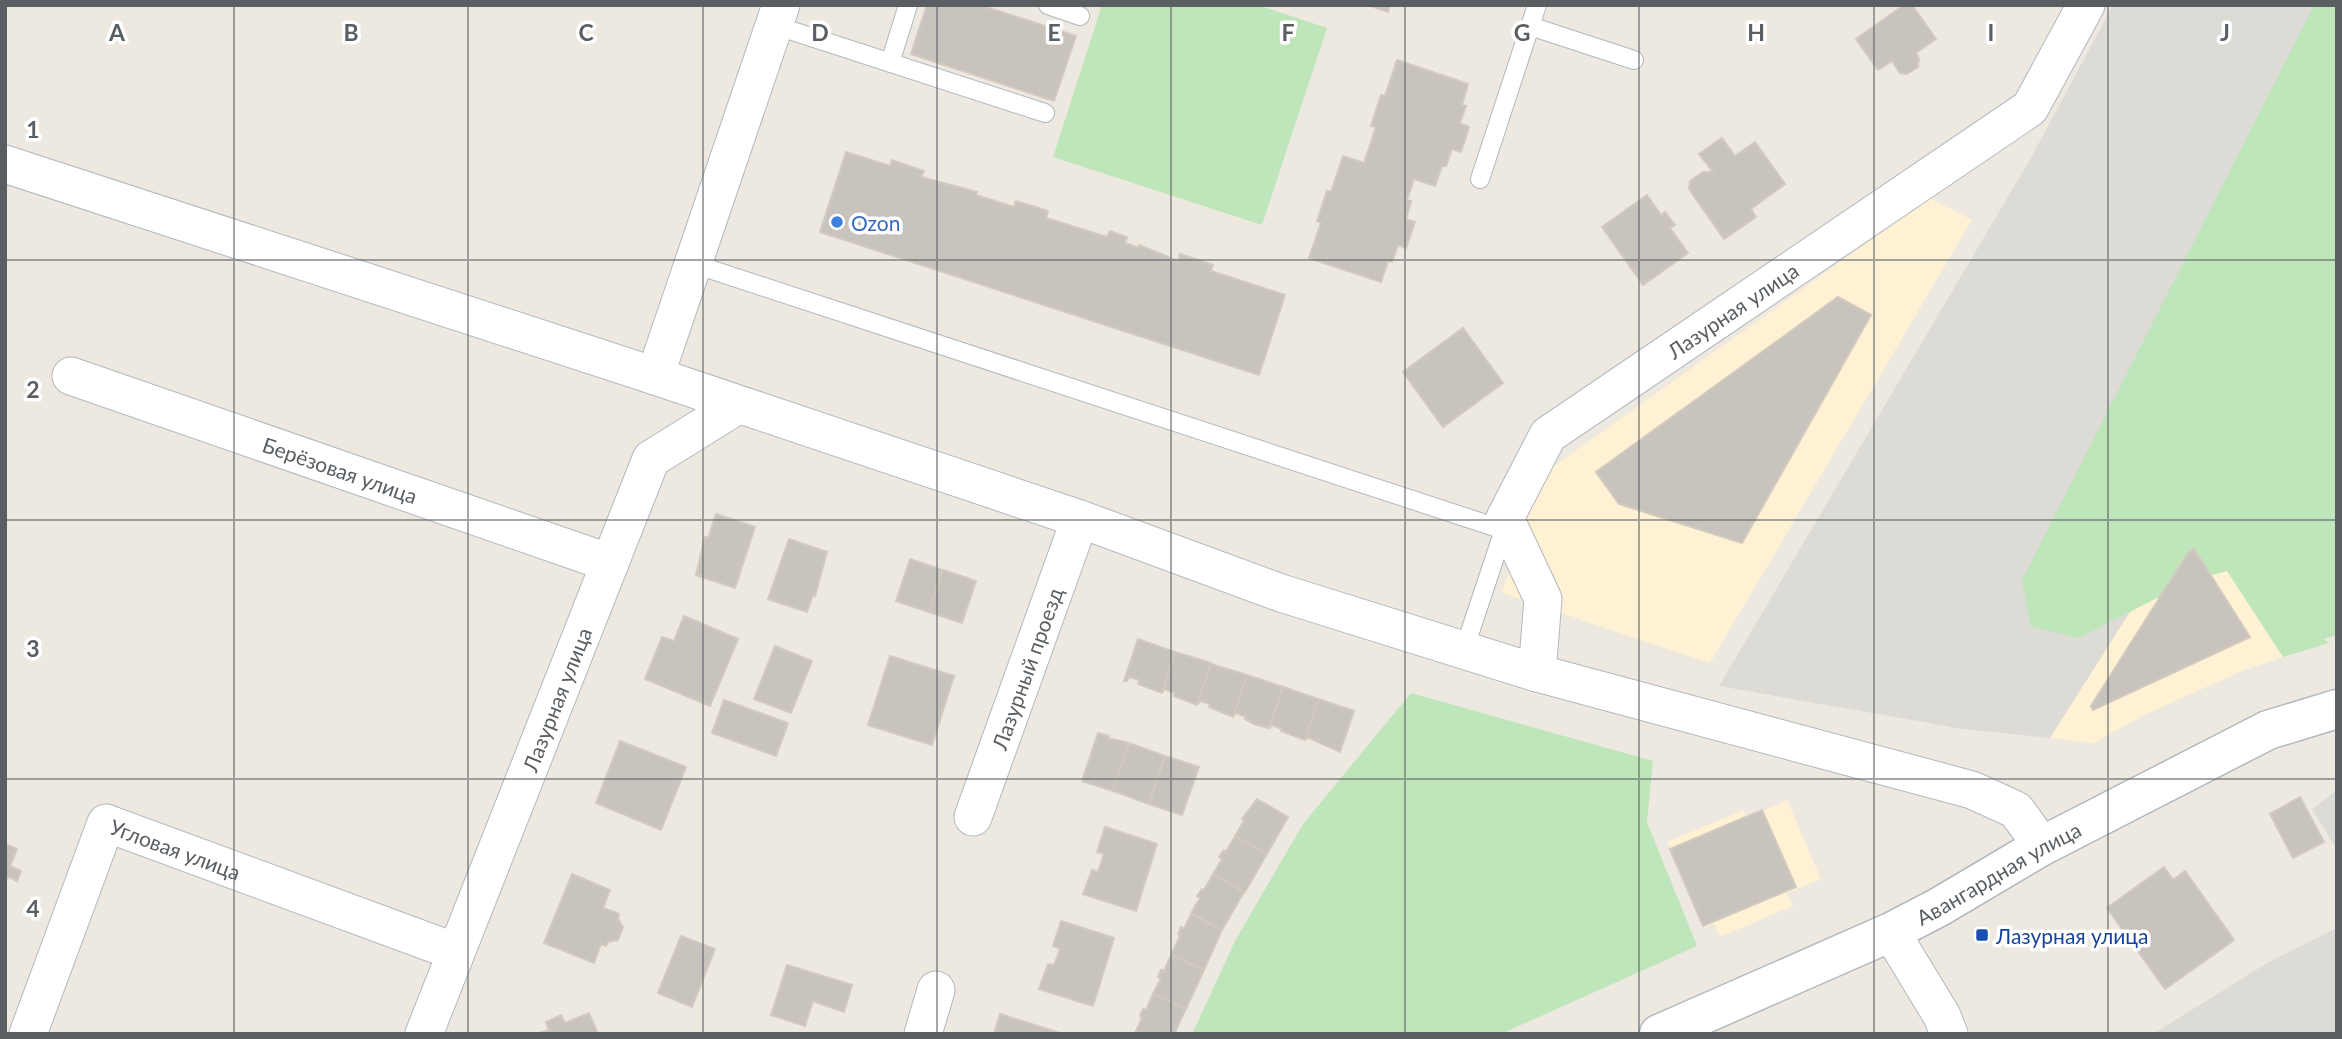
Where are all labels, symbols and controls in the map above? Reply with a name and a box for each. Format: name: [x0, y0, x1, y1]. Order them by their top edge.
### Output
text: A: [108, 18, 126, 46]
text: B: [343, 18, 359, 46]
text: C: [578, 18, 594, 46]
text: D: [811, 18, 829, 46]
text: E: [1047, 18, 1061, 46]
text: F: [1281, 18, 1295, 46]
text: G: [1514, 18, 1530, 46]
text: H: [1747, 18, 1765, 46]
text: I: [1988, 18, 1994, 46]
text: J: [2220, 18, 2230, 46]
text: 1: [26, 115, 40, 143]
place label: Ozon: [851, 210, 901, 235]
marker: Ozon: [829, 214, 845, 230]
street label: Лазурная улица: [1661, 257, 1803, 364]
text: 2: [26, 375, 40, 403]
street label: Берёзовая улица: [259, 431, 421, 508]
street label: Лазурный проезд: [985, 584, 1067, 754]
street label: Лазурная улица: [516, 624, 596, 776]
text: 3: [26, 634, 40, 662]
street label: Угловая улица: [107, 813, 244, 884]
street label: Авангардная улица: [1912, 816, 2085, 929]
text: 4: [26, 894, 40, 922]
place label: Лазурная улица: [1995, 923, 2148, 948]
marker: Лазурная улица: [1974, 927, 1990, 943]

